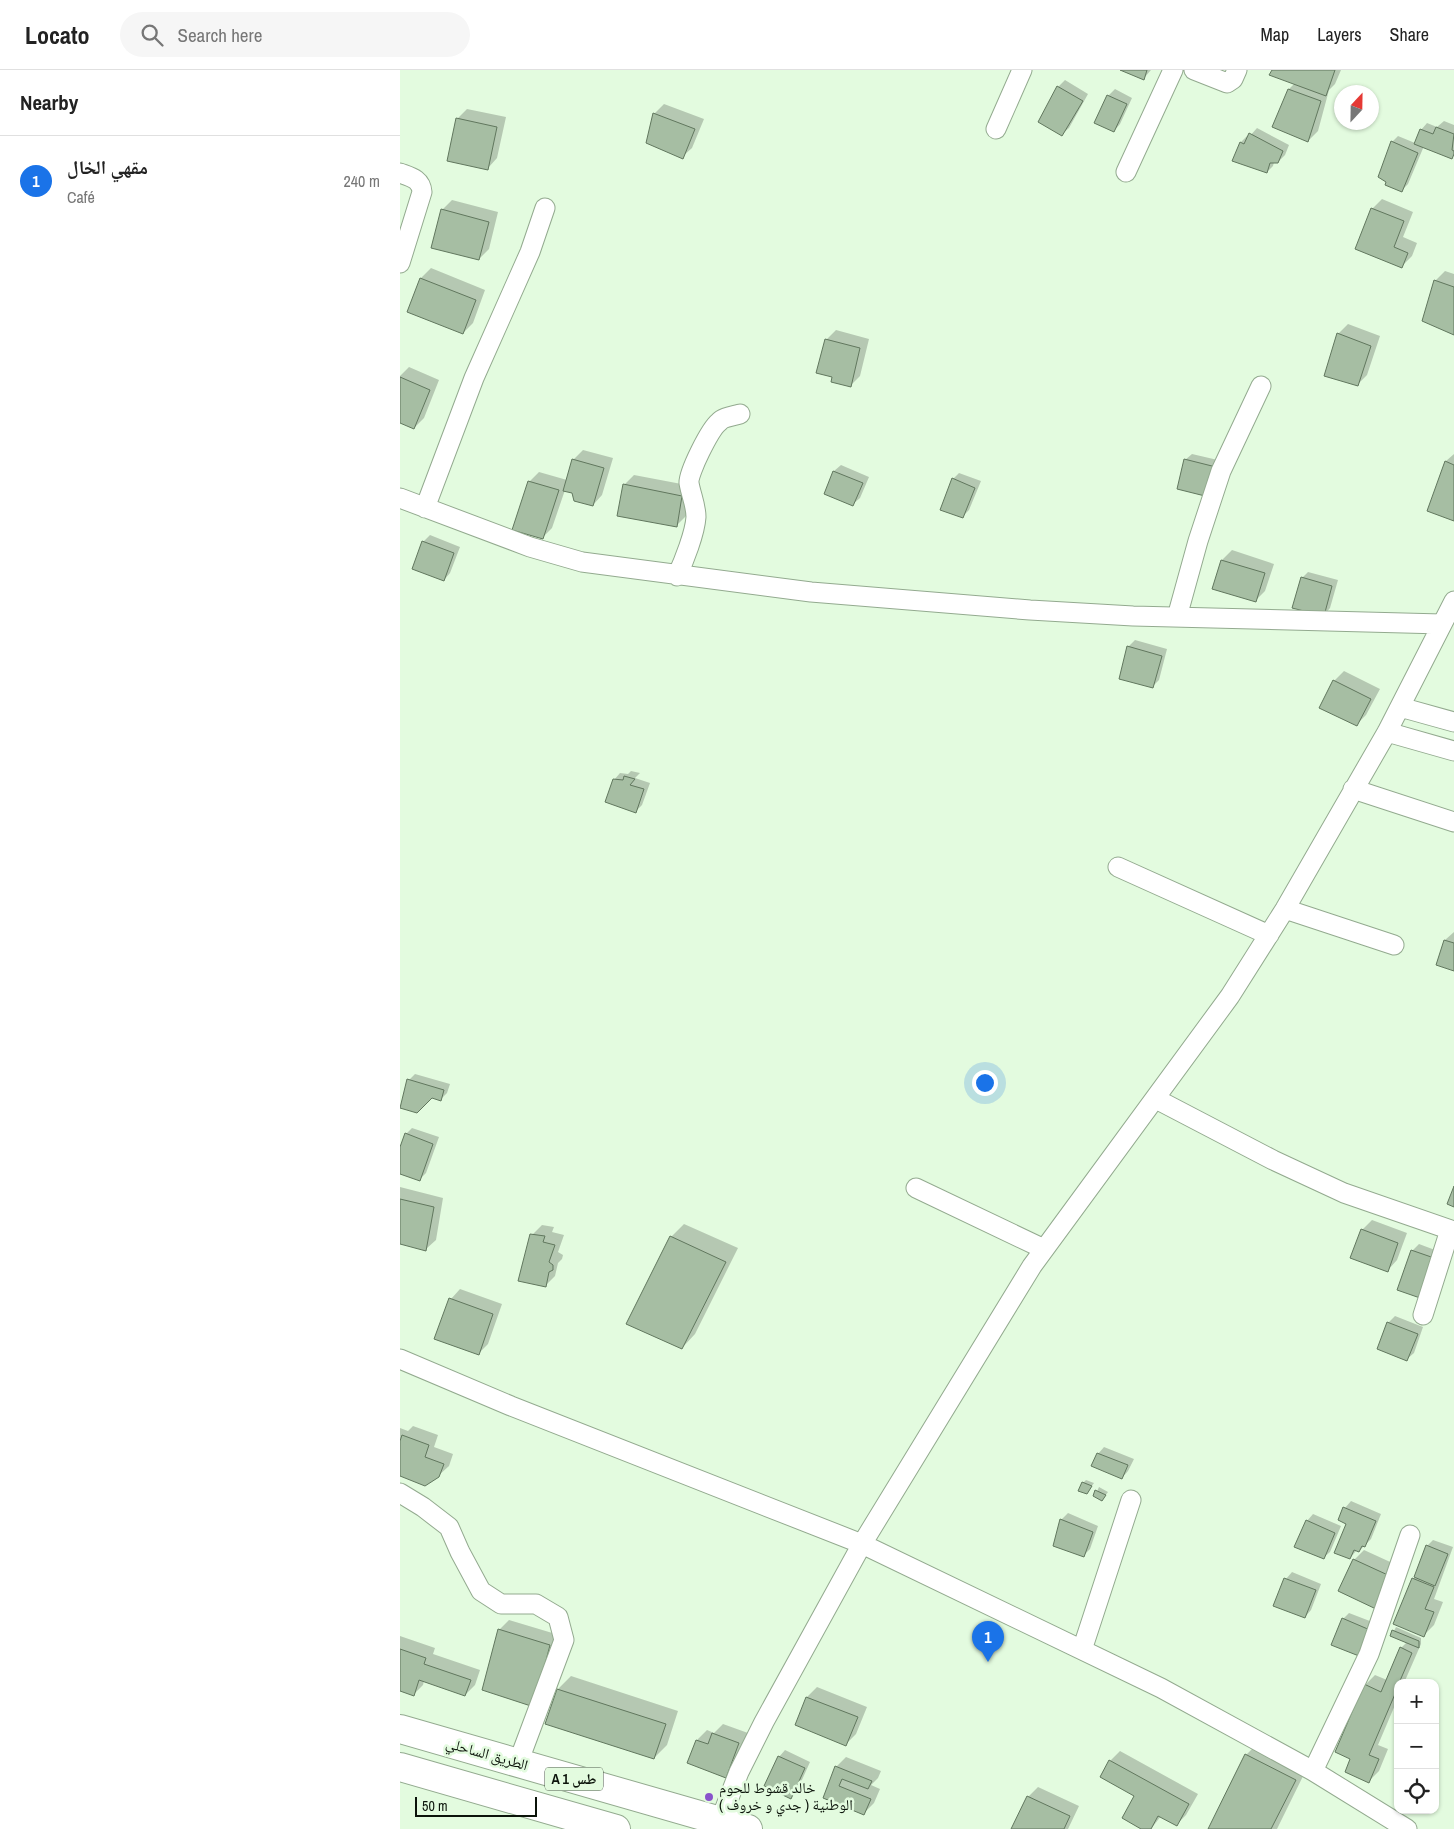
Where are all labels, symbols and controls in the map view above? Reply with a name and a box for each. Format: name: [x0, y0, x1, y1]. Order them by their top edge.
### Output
search box: [120, 12, 470, 57]
text: Locato: [25, 19, 90, 51]
icon: search: [138, 21, 166, 49]
text: Search here: [178, 22, 262, 48]
text: Map: [1261, 22, 1289, 47]
text: Layers: [1317, 22, 1362, 47]
text: Share: [1390, 22, 1429, 47]
north arrow: [1334, 85, 1379, 130]
text: Nearby: [20, 88, 78, 117]
text: مقهي الخال: [67, 154, 148, 180]
text: 1: [32, 170, 40, 192]
text: 240 m: [344, 170, 380, 192]
text: Café: [67, 186, 95, 208]
your location: [972, 1070, 998, 1096]
pin: 1: [972, 1621, 1004, 1662]
map controls: [1394, 1679, 1439, 1814]
button: +: [1394, 1679, 1439, 1724]
button: −: [1394, 1724, 1439, 1769]
street label: الطريق الساحلي: [443, 1732, 531, 1777]
road number: A 1 طس: [545, 1768, 603, 1790]
button: locate: [1394, 1769, 1439, 1814]
place label: خالد قشوط للحوم الوطنية ( جدي و خروف ): [719, 1777, 853, 1817]
marker: خالد قشوط للحوم الوطنية ( جدي و خروف ): [703, 1791, 715, 1803]
scale bar: [415, 1794, 538, 1817]
text: 50 m: [422, 1797, 448, 1815]

